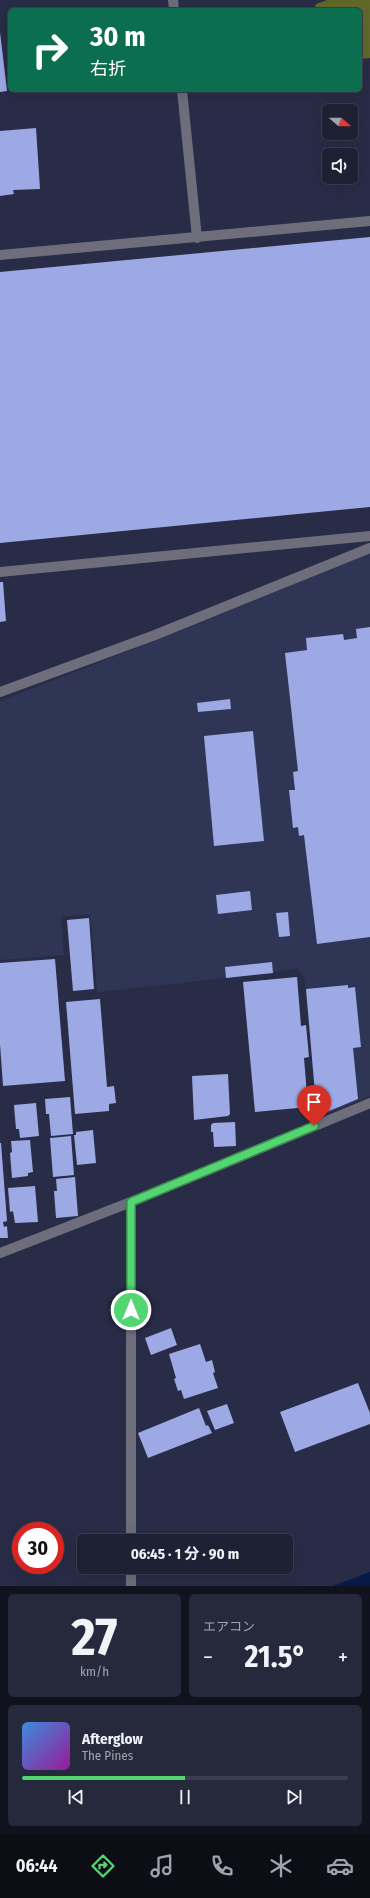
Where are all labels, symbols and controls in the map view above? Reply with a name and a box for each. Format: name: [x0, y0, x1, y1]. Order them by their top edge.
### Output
text: 30 m: [90, 20, 146, 53]
icon: right: [24, 24, 76, 76]
text: 右折: [90, 58, 126, 80]
north arrow: [322, 104, 358, 140]
map controls: [322, 104, 358, 184]
button: sound: [322, 148, 358, 184]
pin: [297, 1085, 331, 1126]
icon: arrive: [303, 1091, 325, 1113]
position arrow: [110, 1289, 152, 1331]
speed limit sign: 30: [12, 1522, 64, 1574]
text: 06:45 · 1 分 · 90 m: [131, 1545, 239, 1563]
text: 27: [72, 1606, 117, 1669]
text: エアコン: [203, 1619, 255, 1634]
text: 21.5°: [245, 1639, 306, 1675]
text: −: [203, 1644, 213, 1671]
text: +: [338, 1644, 348, 1671]
text: km/h: [80, 1664, 109, 1679]
text: Afterglow: [82, 1730, 143, 1748]
text: The Pines: [82, 1748, 133, 1763]
icon: previous: [65, 1786, 87, 1808]
icon: pause: [174, 1786, 196, 1808]
icon: next: [283, 1786, 305, 1808]
icon: directions: [89, 1852, 117, 1880]
icon: music: [148, 1852, 176, 1880]
icon: phone: [208, 1852, 236, 1880]
icon: climate: [267, 1852, 295, 1880]
icon: car: [326, 1852, 354, 1880]
text: 06:44: [16, 1855, 57, 1877]

